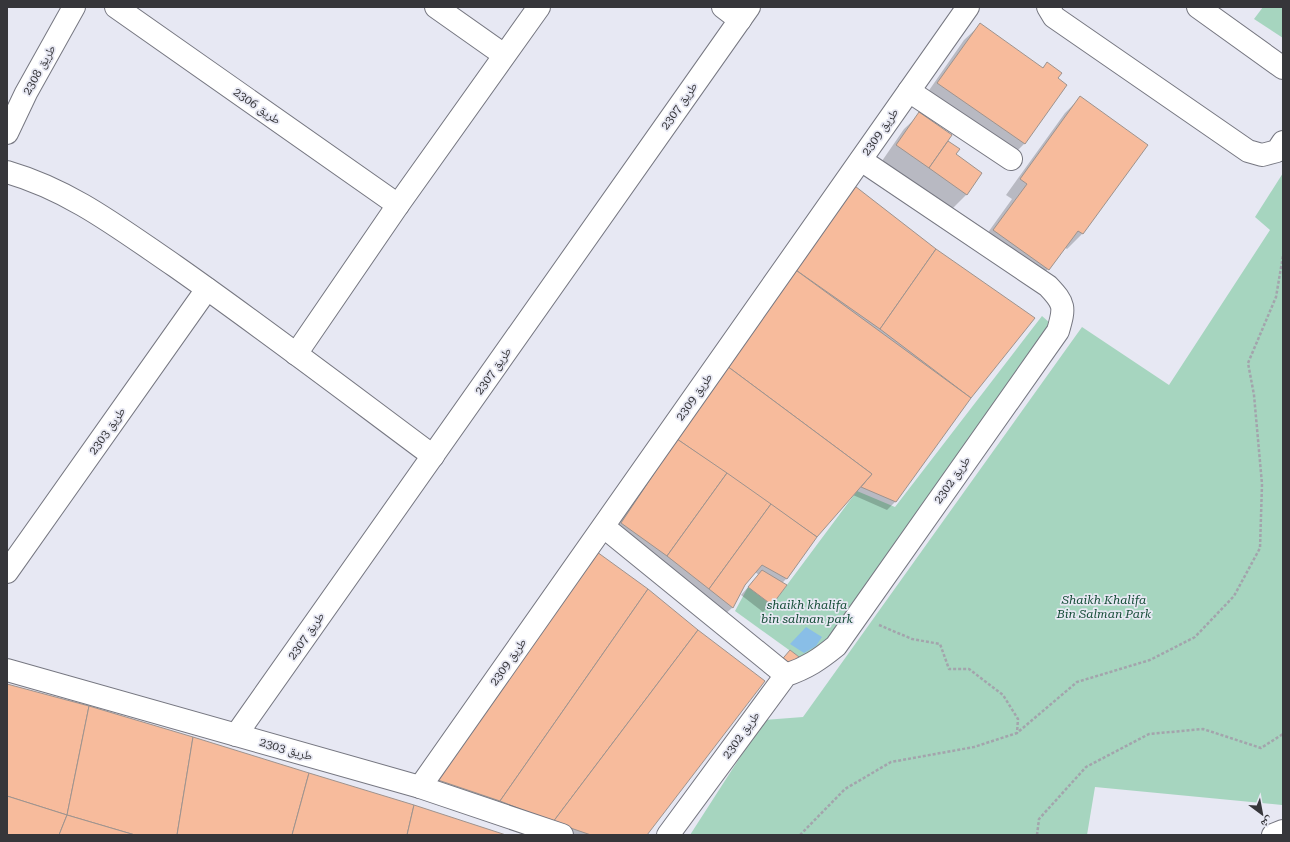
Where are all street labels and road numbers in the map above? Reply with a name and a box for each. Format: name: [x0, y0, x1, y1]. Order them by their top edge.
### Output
street label: طريق 2308: [20, 43, 59, 97]
street label: طريق 2307: [658, 80, 701, 132]
street label: طريق 2306: [231, 85, 283, 128]
street label: طريق 2309: [859, 106, 902, 158]
street label: طريق 2307: [472, 345, 515, 397]
street label: طريق 2309: [673, 371, 716, 423]
street label: طريق 2303: [86, 405, 129, 457]
street label: طريق 2302: [931, 454, 974, 506]
street label: طريق 2307: [285, 610, 328, 662]
street label: طريق 2309: [487, 636, 530, 688]
street label: طريق 2302: [719, 709, 763, 761]
street label: طريق 2303: [258, 735, 314, 763]

